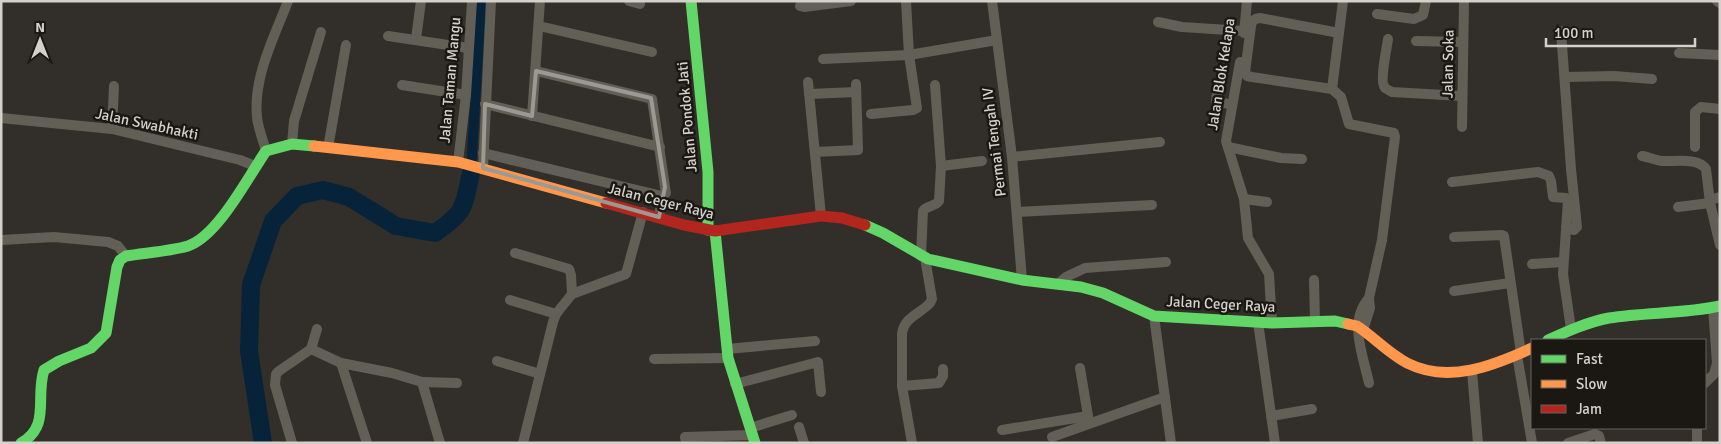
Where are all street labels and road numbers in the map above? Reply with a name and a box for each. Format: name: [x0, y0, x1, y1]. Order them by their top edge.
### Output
street label: Jalan Taman Mangu: [436, 16, 464, 144]
street label: Jalan Blok Kelapa: [1203, 17, 1239, 131]
street label: Jalan Soka: [1438, 29, 1458, 99]
street label: Jalan Pondok Jati: [673, 61, 701, 173]
street label: Permai Tengah IV: [978, 86, 1010, 198]
street label: Jalan Swabhakti: [94, 104, 200, 144]
street label: Jalan Ceger Raya: [606, 179, 716, 223]
street label: Jalan Ceger Raya: [1166, 292, 1276, 316]

